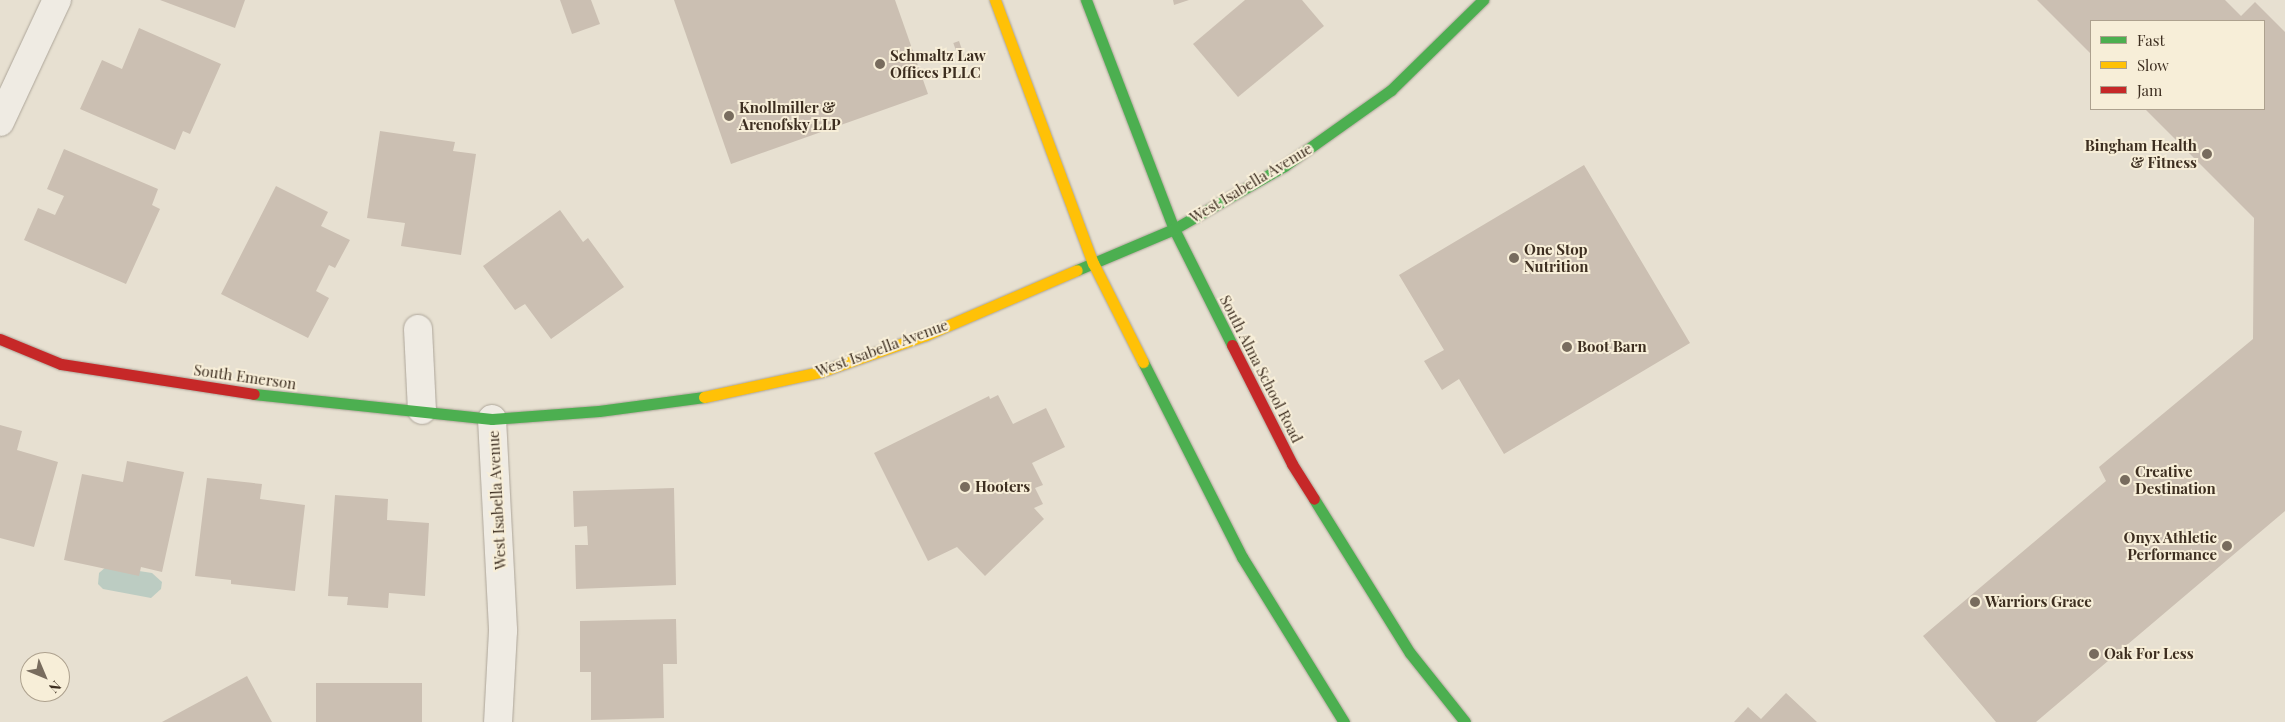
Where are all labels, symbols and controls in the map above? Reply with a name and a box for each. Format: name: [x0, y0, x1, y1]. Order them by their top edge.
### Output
legend: [2090, 20, 2265, 110]
text: Fast: [2137, 30, 2165, 50]
place label: Schmaltz Law Offices PLLC: [890, 46, 986, 81]
text: Slow: [2137, 55, 2169, 75]
marker: Schmaltz Law Offices PLLC: [874, 58, 886, 70]
text: Jam: [2137, 80, 2162, 100]
place label: Knollmiller & Arenofsky LLP: [739, 98, 841, 133]
marker: Knollmiller & Arenofsky LLP: [723, 110, 735, 122]
place label: Bingham Health & Fitness: [2085, 136, 2197, 171]
street label: West Isabella Avenue: [1186, 139, 1316, 227]
marker: Bingham Health & Fitness: [2201, 148, 2213, 160]
place label: One Stop Nutrition: [1524, 240, 1588, 275]
marker: One Stop Nutrition: [1508, 252, 1520, 264]
street label: South Alma School Road: [1216, 292, 1306, 446]
street label: West Isabella Avenue: [813, 316, 951, 380]
place label: Boot Barn: [1577, 338, 1647, 356]
marker: Boot Barn: [1561, 341, 1573, 353]
street label: South Emerson: [193, 361, 297, 393]
street label: West Isabella Avenue: [484, 429, 510, 571]
place label: Creative Destination: [2135, 462, 2216, 497]
marker: Creative Destination: [2119, 474, 2131, 486]
place label: Hooters: [975, 478, 1030, 496]
marker: Hooters: [959, 481, 971, 493]
place label: Onyx Athletic Performance: [2123, 528, 2217, 563]
marker: Onyx Athletic Performance: [2221, 540, 2233, 552]
place label: Warriors Grace: [1985, 593, 2092, 611]
marker: Warriors Grace: [1969, 596, 1981, 608]
place label: Oak For Less: [2104, 645, 2194, 663]
marker: Oak For Less: [2088, 648, 2100, 660]
north arrow: [20, 652, 70, 702]
text: N: [45, 677, 66, 698]

